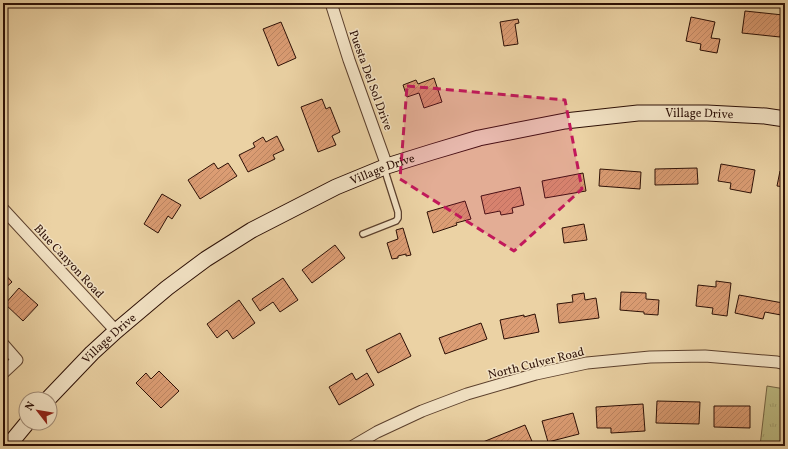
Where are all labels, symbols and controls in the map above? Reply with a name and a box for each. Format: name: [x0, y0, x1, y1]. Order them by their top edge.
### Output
street label: Puesta Del Sol Drive: [344, 28, 396, 133]
street label: Village Drive: [665, 106, 734, 123]
street label: Village Drive: [348, 151, 417, 189]
street label: Blue Canyon Road: [30, 221, 107, 302]
street label: Village Drive: [79, 310, 140, 368]
street label: North Culver Road: [486, 344, 586, 384]
north arrow: [18, 391, 58, 431]
text: N: [22, 399, 39, 414]

